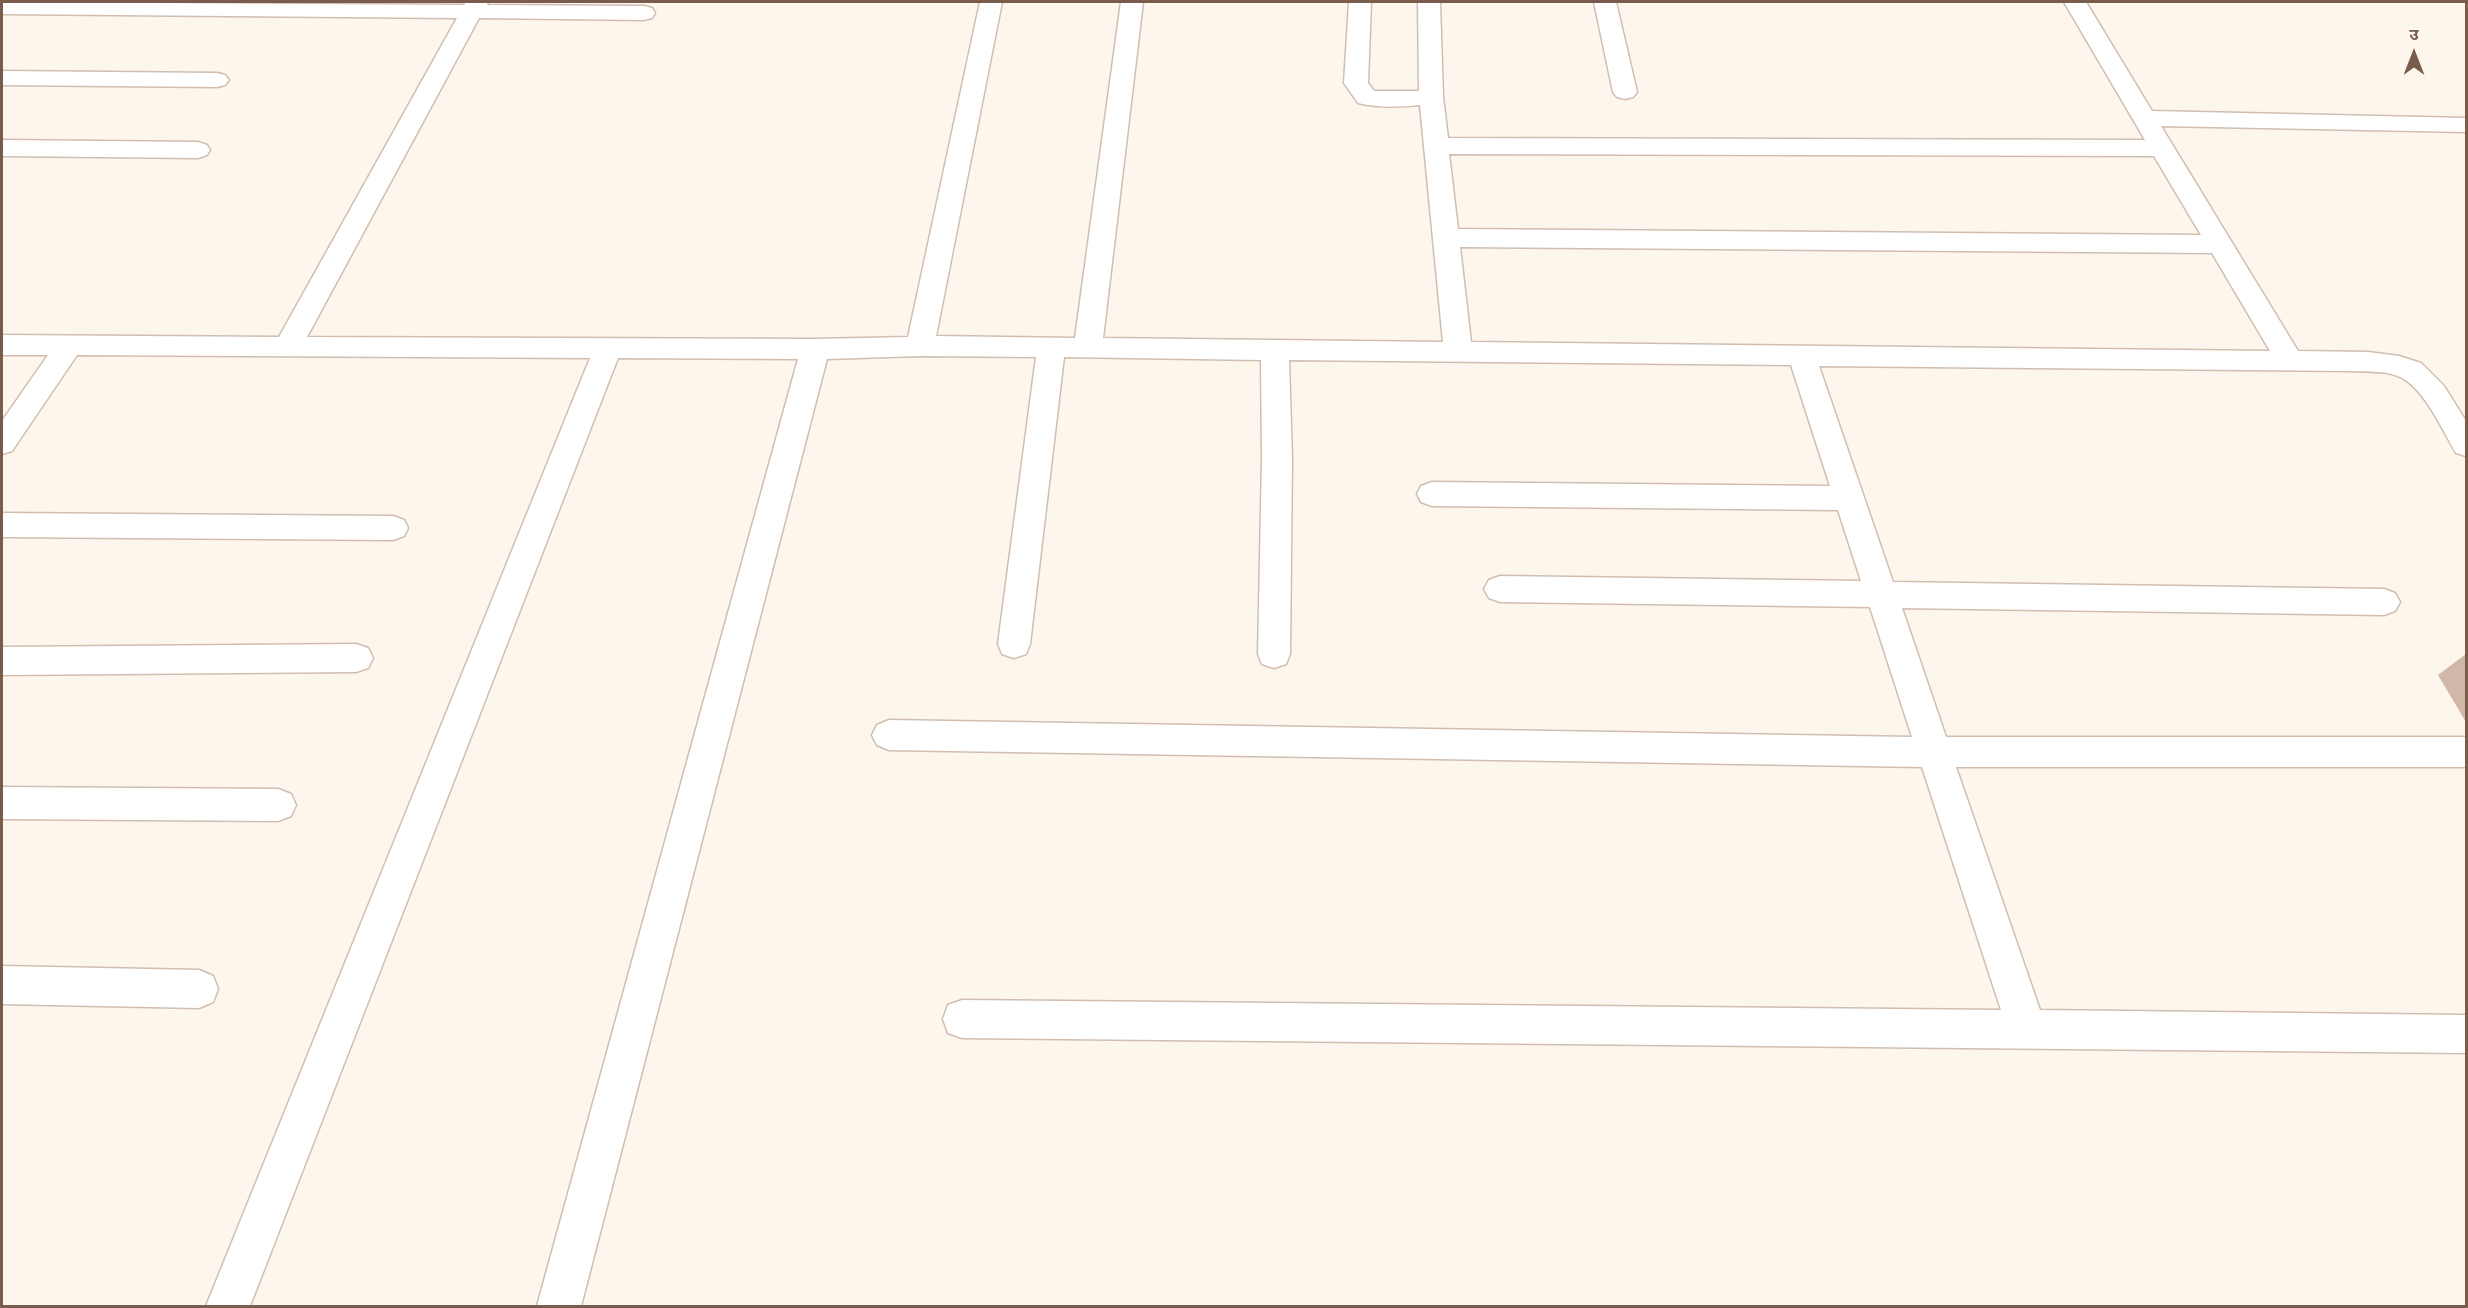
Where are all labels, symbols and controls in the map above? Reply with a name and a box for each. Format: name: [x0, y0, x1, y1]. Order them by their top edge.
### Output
north arrow: [2384, 24, 2444, 84]
text: उ: [2409, 26, 2419, 46]

